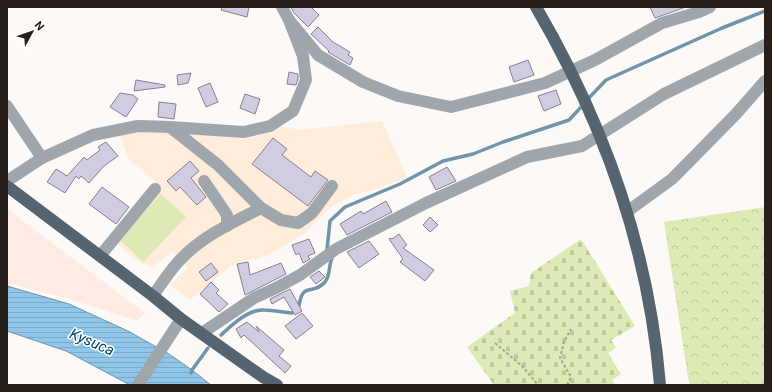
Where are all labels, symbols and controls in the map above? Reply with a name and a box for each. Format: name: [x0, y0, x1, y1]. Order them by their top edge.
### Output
north arrow: [12, 12, 52, 52]
text: N: [32, 19, 47, 33]
water label: Kysuca: [67, 325, 117, 359]

